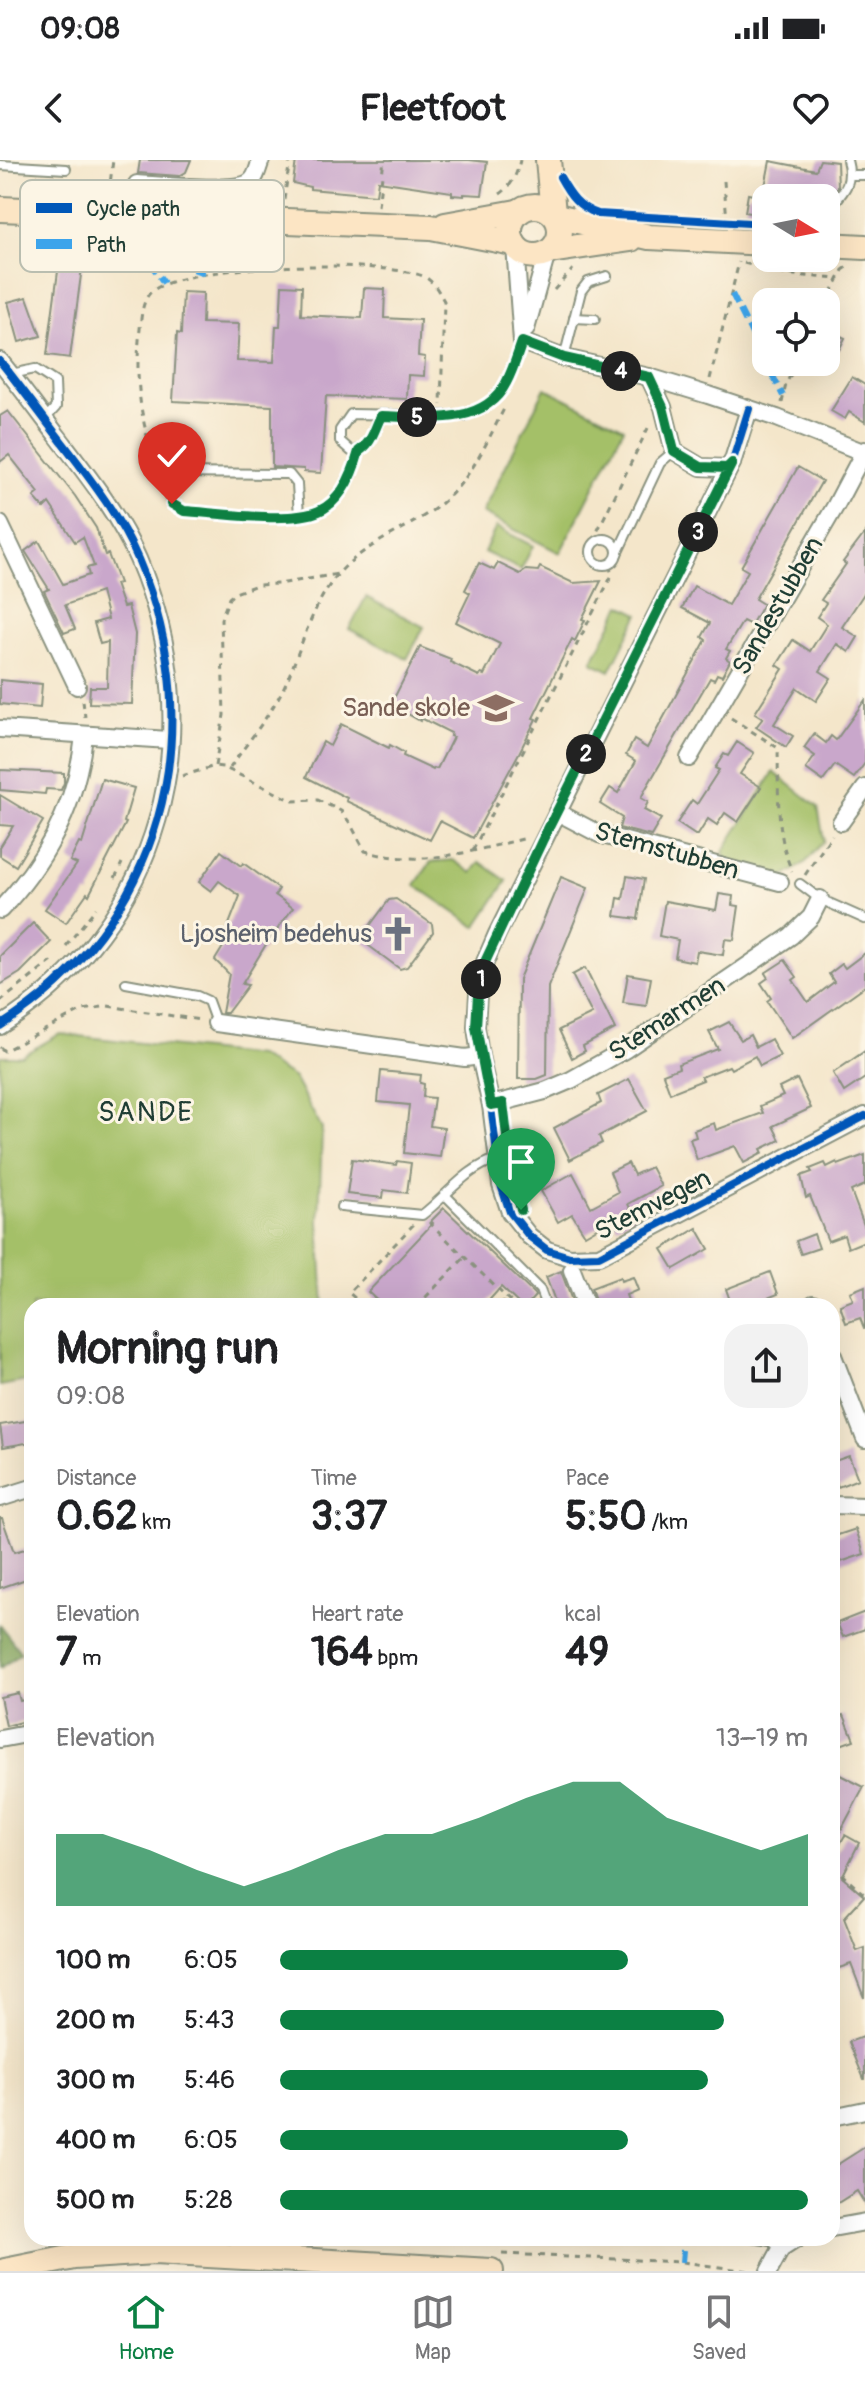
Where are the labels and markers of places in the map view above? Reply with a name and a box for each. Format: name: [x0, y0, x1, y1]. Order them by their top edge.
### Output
pin: 4: [601, 351, 641, 391]
pin: 5: [397, 397, 437, 437]
pin: [138, 422, 206, 504]
pin: 3: [678, 512, 718, 552]
school or university icon: Sande skole: [477, 689, 515, 727]
place label: Sande skole: [342, 692, 470, 724]
pin: 2: [566, 734, 606, 774]
church icon: Ljosheim bedehus: [379, 915, 417, 953]
place label: Ljosheim bedehus: [180, 918, 372, 950]
pin: 1: [461, 959, 501, 999]
pin: [487, 1128, 555, 1210]

